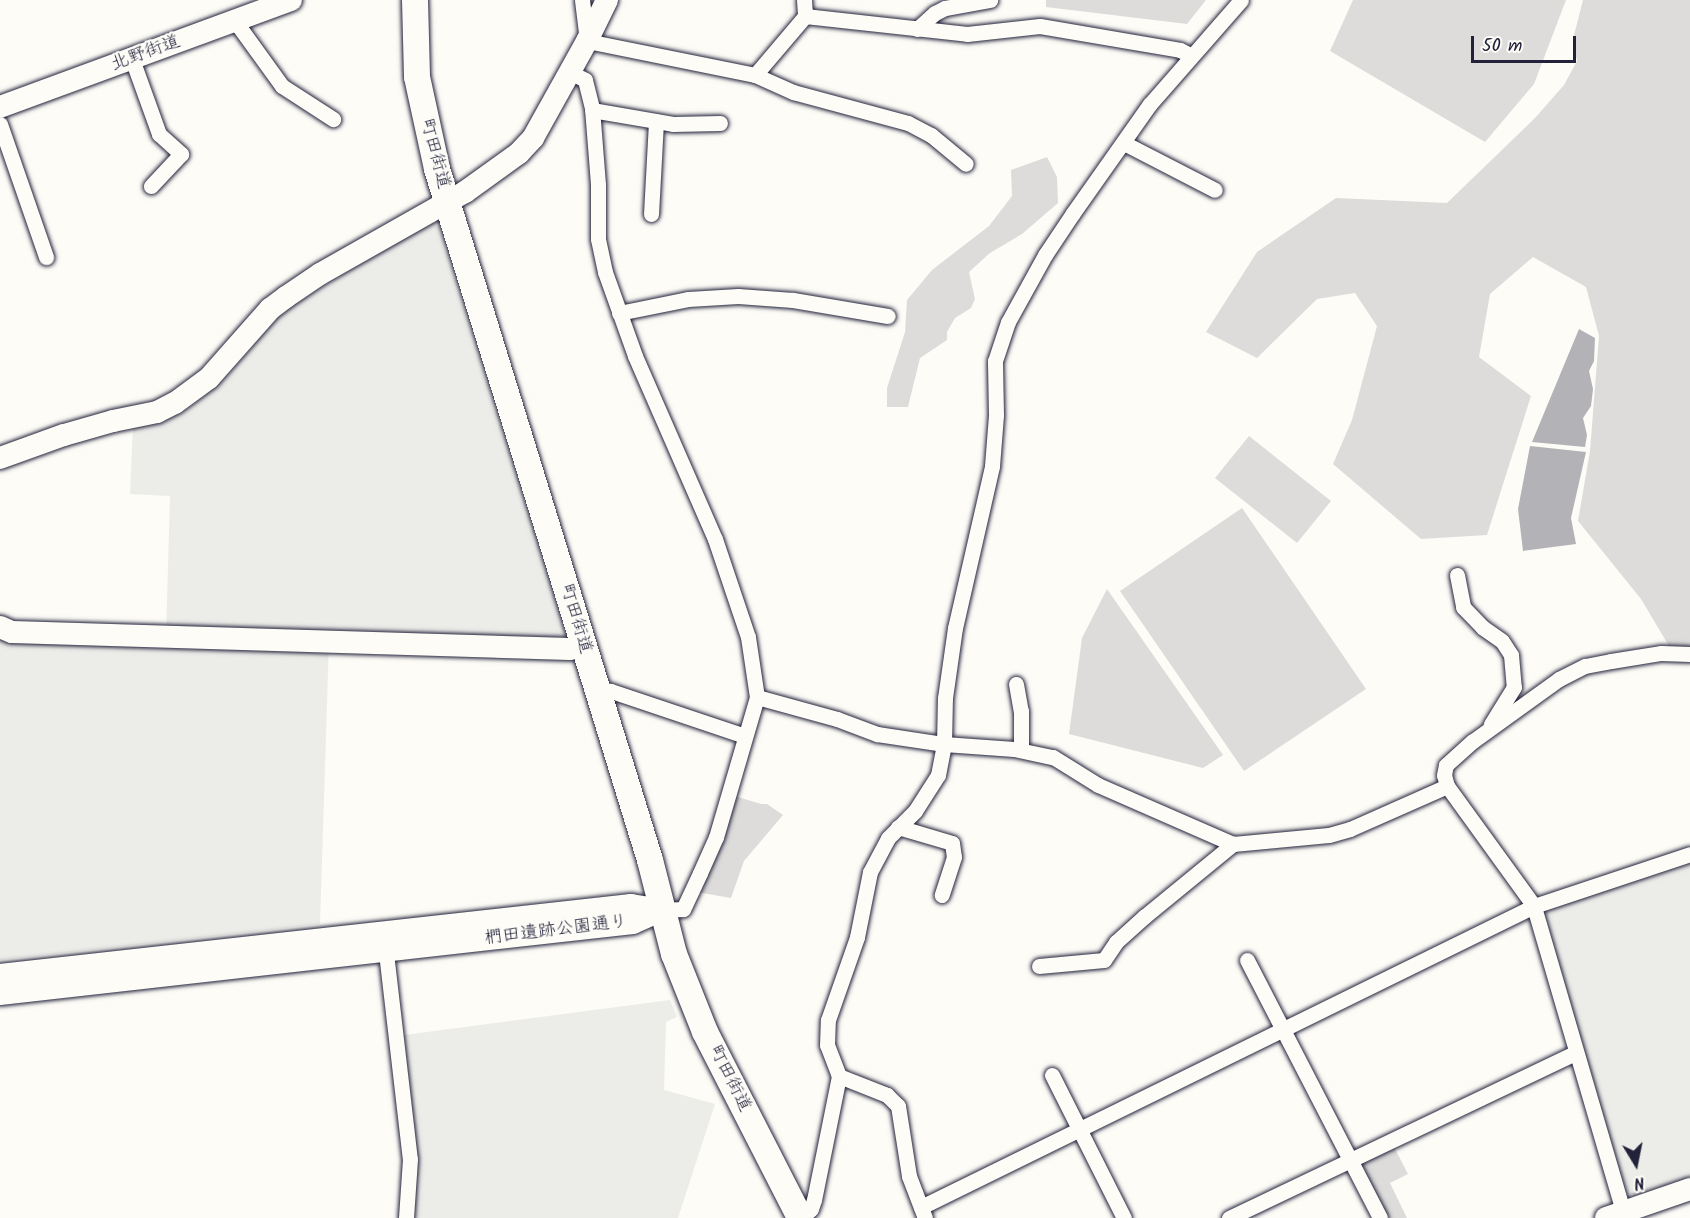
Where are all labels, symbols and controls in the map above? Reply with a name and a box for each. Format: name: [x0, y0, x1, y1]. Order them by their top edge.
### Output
scale bar: [1474, 24, 1579, 62]
street label: 北野街道: [108, 32, 184, 76]
text: 50 m: [1482, 32, 1522, 61]
street label: 町田街道: [414, 116, 454, 192]
street label: 町田街道: [554, 581, 596, 657]
street label: 椚田遺跡公園通り: [483, 912, 629, 950]
street label: 町田街道: [703, 1042, 755, 1116]
north arrow: [1606, 1134, 1666, 1194]
text: N: [1632, 1169, 1646, 1195]

